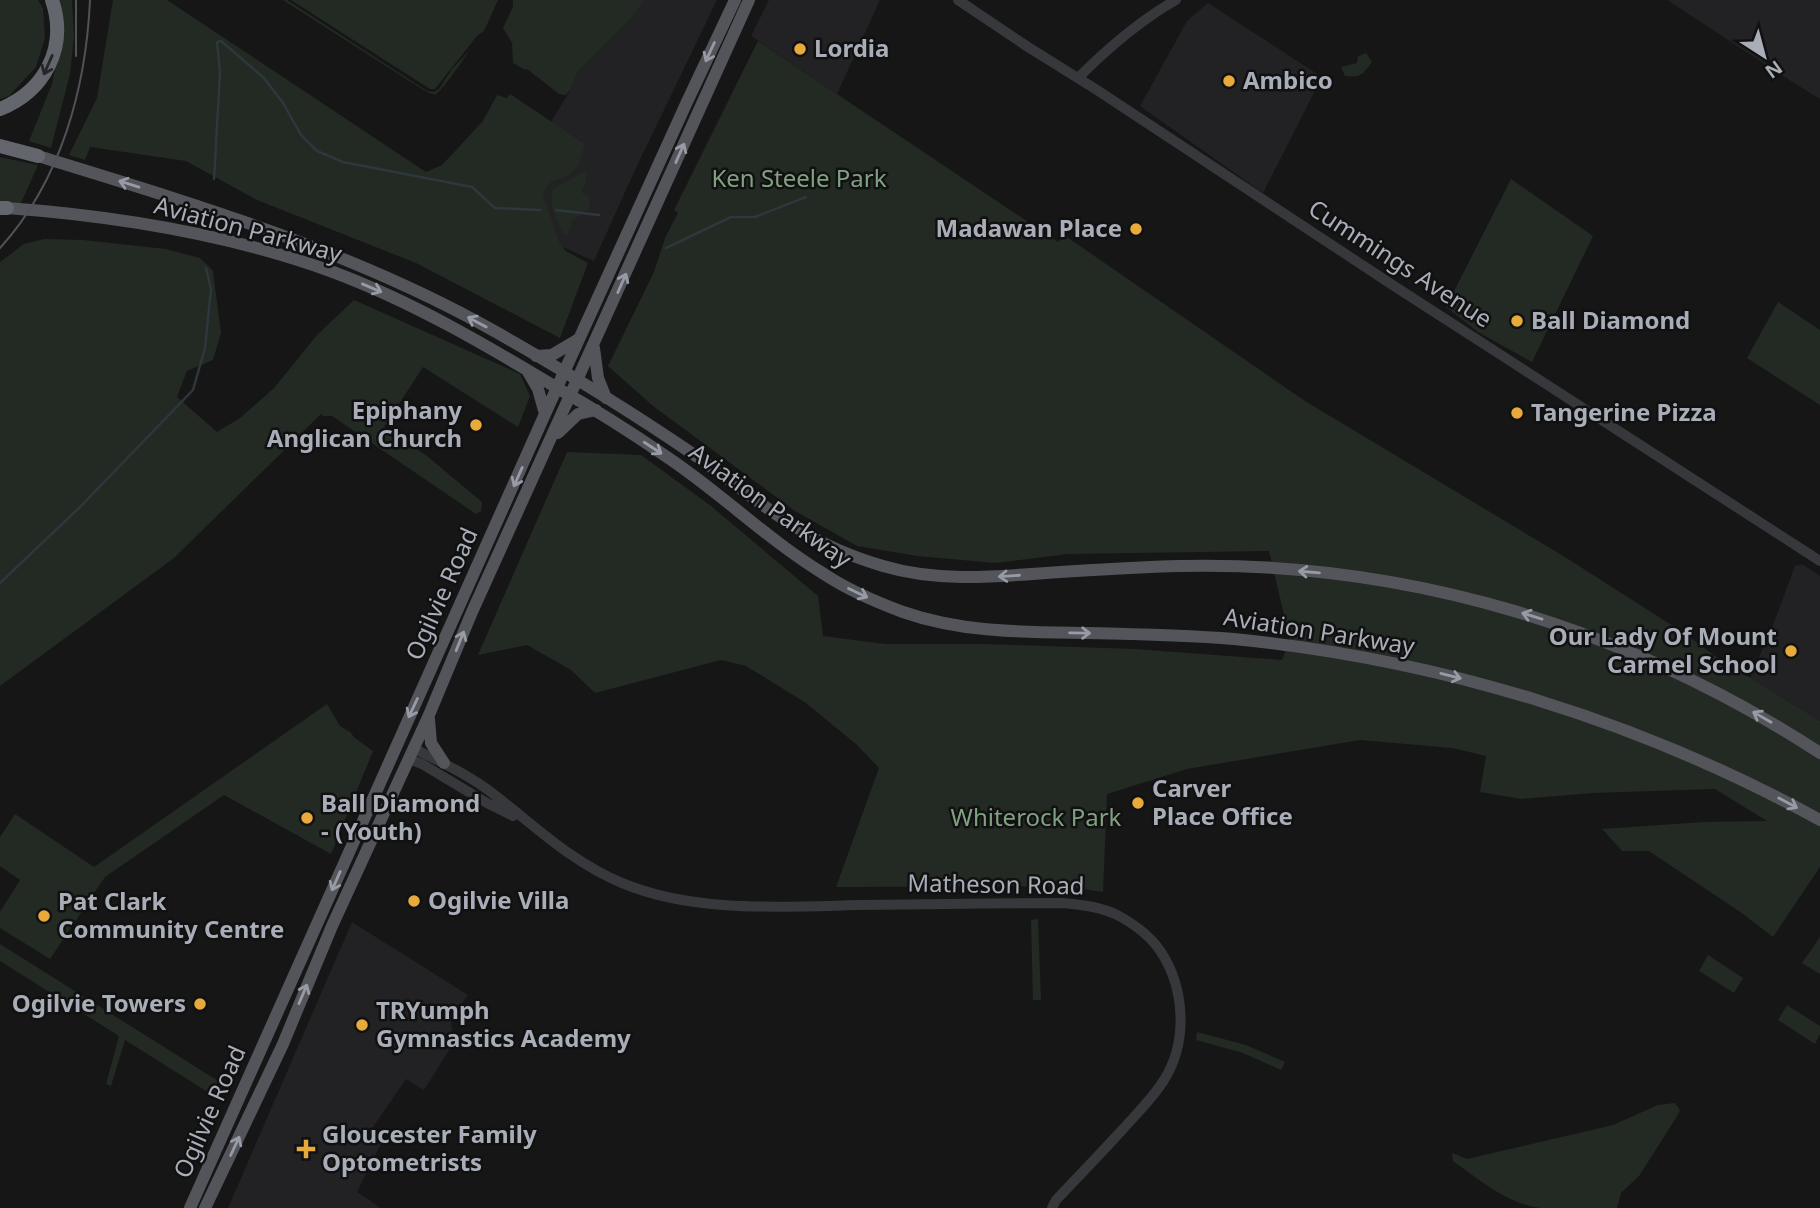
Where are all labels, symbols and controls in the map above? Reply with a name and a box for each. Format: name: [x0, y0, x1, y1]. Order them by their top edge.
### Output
north arrow: [1729, 21, 1799, 91]
place label: Lordia: [814, 31, 889, 64]
one-way arrow: [703, 41, 716, 62]
marker: Lordia: [792, 41, 808, 57]
one-way arrow: [41, 54, 54, 75]
text: N: [1760, 55, 1788, 85]
place label: Ambico: [1243, 63, 1333, 96]
marker: Ambico: [1221, 73, 1237, 89]
one-way arrow: [674, 142, 687, 164]
park label: Ken Steele Park: [711, 161, 887, 194]
one-way arrow: [119, 177, 141, 189]
street label: Aviation Parkway: [151, 188, 347, 270]
street label: Cummings Avenue: [1303, 191, 1499, 334]
place label: Madawan Place: [936, 211, 1122, 244]
marker: Madawan Place: [1128, 221, 1144, 237]
one-way arrow: [616, 273, 629, 295]
one-way arrow: [361, 282, 382, 295]
place label: Ball Diamond: [1531, 303, 1690, 336]
marker: Ball Diamond: [1509, 313, 1525, 329]
one-way arrow: [467, 315, 488, 328]
place label: Epiphany Anglican Church: [267, 393, 462, 454]
place label: Tangerine Pizza: [1531, 395, 1717, 428]
marker: Tangerine Pizza: [1509, 405, 1525, 421]
marker: Epiphany Anglican Church: [468, 417, 484, 433]
street label: Aviation Parkway: [683, 435, 859, 575]
one-way arrow: [643, 440, 662, 455]
one-way arrow: [511, 466, 524, 487]
street label: Ogilvie Road: [397, 522, 485, 665]
one-way arrow: [1298, 565, 1321, 578]
one-way arrow: [998, 570, 1020, 583]
one-way arrow: [847, 587, 868, 600]
street label: Aviation Parkway: [1221, 599, 1418, 662]
one-way arrow: [1521, 608, 1543, 621]
place label: Our Lady Of Mount Carmel School: [1549, 619, 1777, 680]
one-way arrow: [1068, 626, 1091, 640]
one-way arrow: [454, 631, 467, 652]
marker: Our Lady Of Mount Carmel School: [1783, 643, 1799, 659]
one-way arrow: [1439, 670, 1461, 683]
one-way arrow: [406, 697, 419, 718]
one-way arrow: [1752, 710, 1773, 723]
place label: Carver Place Office: [1152, 771, 1293, 832]
place label: Ball Diamond - (Youth): [321, 786, 480, 847]
marker: Carver Place Office: [1130, 795, 1146, 811]
one-way arrow: [1777, 797, 1798, 811]
park label: Whiterock Park: [951, 800, 1122, 833]
marker: Ball Diamond - (Youth): [299, 810, 315, 826]
street label: Matheson Road: [907, 865, 1085, 902]
one-way arrow: [329, 870, 342, 891]
place label: Ogilvie Villa: [428, 883, 569, 916]
place label: Pat Clark Community Centre: [58, 884, 284, 945]
marker: Ogilvie Villa: [406, 893, 422, 909]
marker: Pat Clark Community Centre: [36, 908, 52, 924]
one-way arrow: [298, 984, 311, 1006]
place label: Ogilvie Towers: [12, 986, 186, 1019]
place label: TRYumph Gymnastics Academy: [376, 993, 631, 1054]
marker: Ogilvie Towers: [192, 996, 208, 1012]
marker: TRYumph Gymnastics Academy: [354, 1017, 370, 1033]
street label: Ogilvie Road: [165, 1040, 253, 1183]
place label: Gloucester Family Optometrists: [322, 1117, 537, 1178]
one-way arrow: [228, 1136, 242, 1157]
marker: Gloucester Family Optometrists: [296, 1139, 316, 1159]

